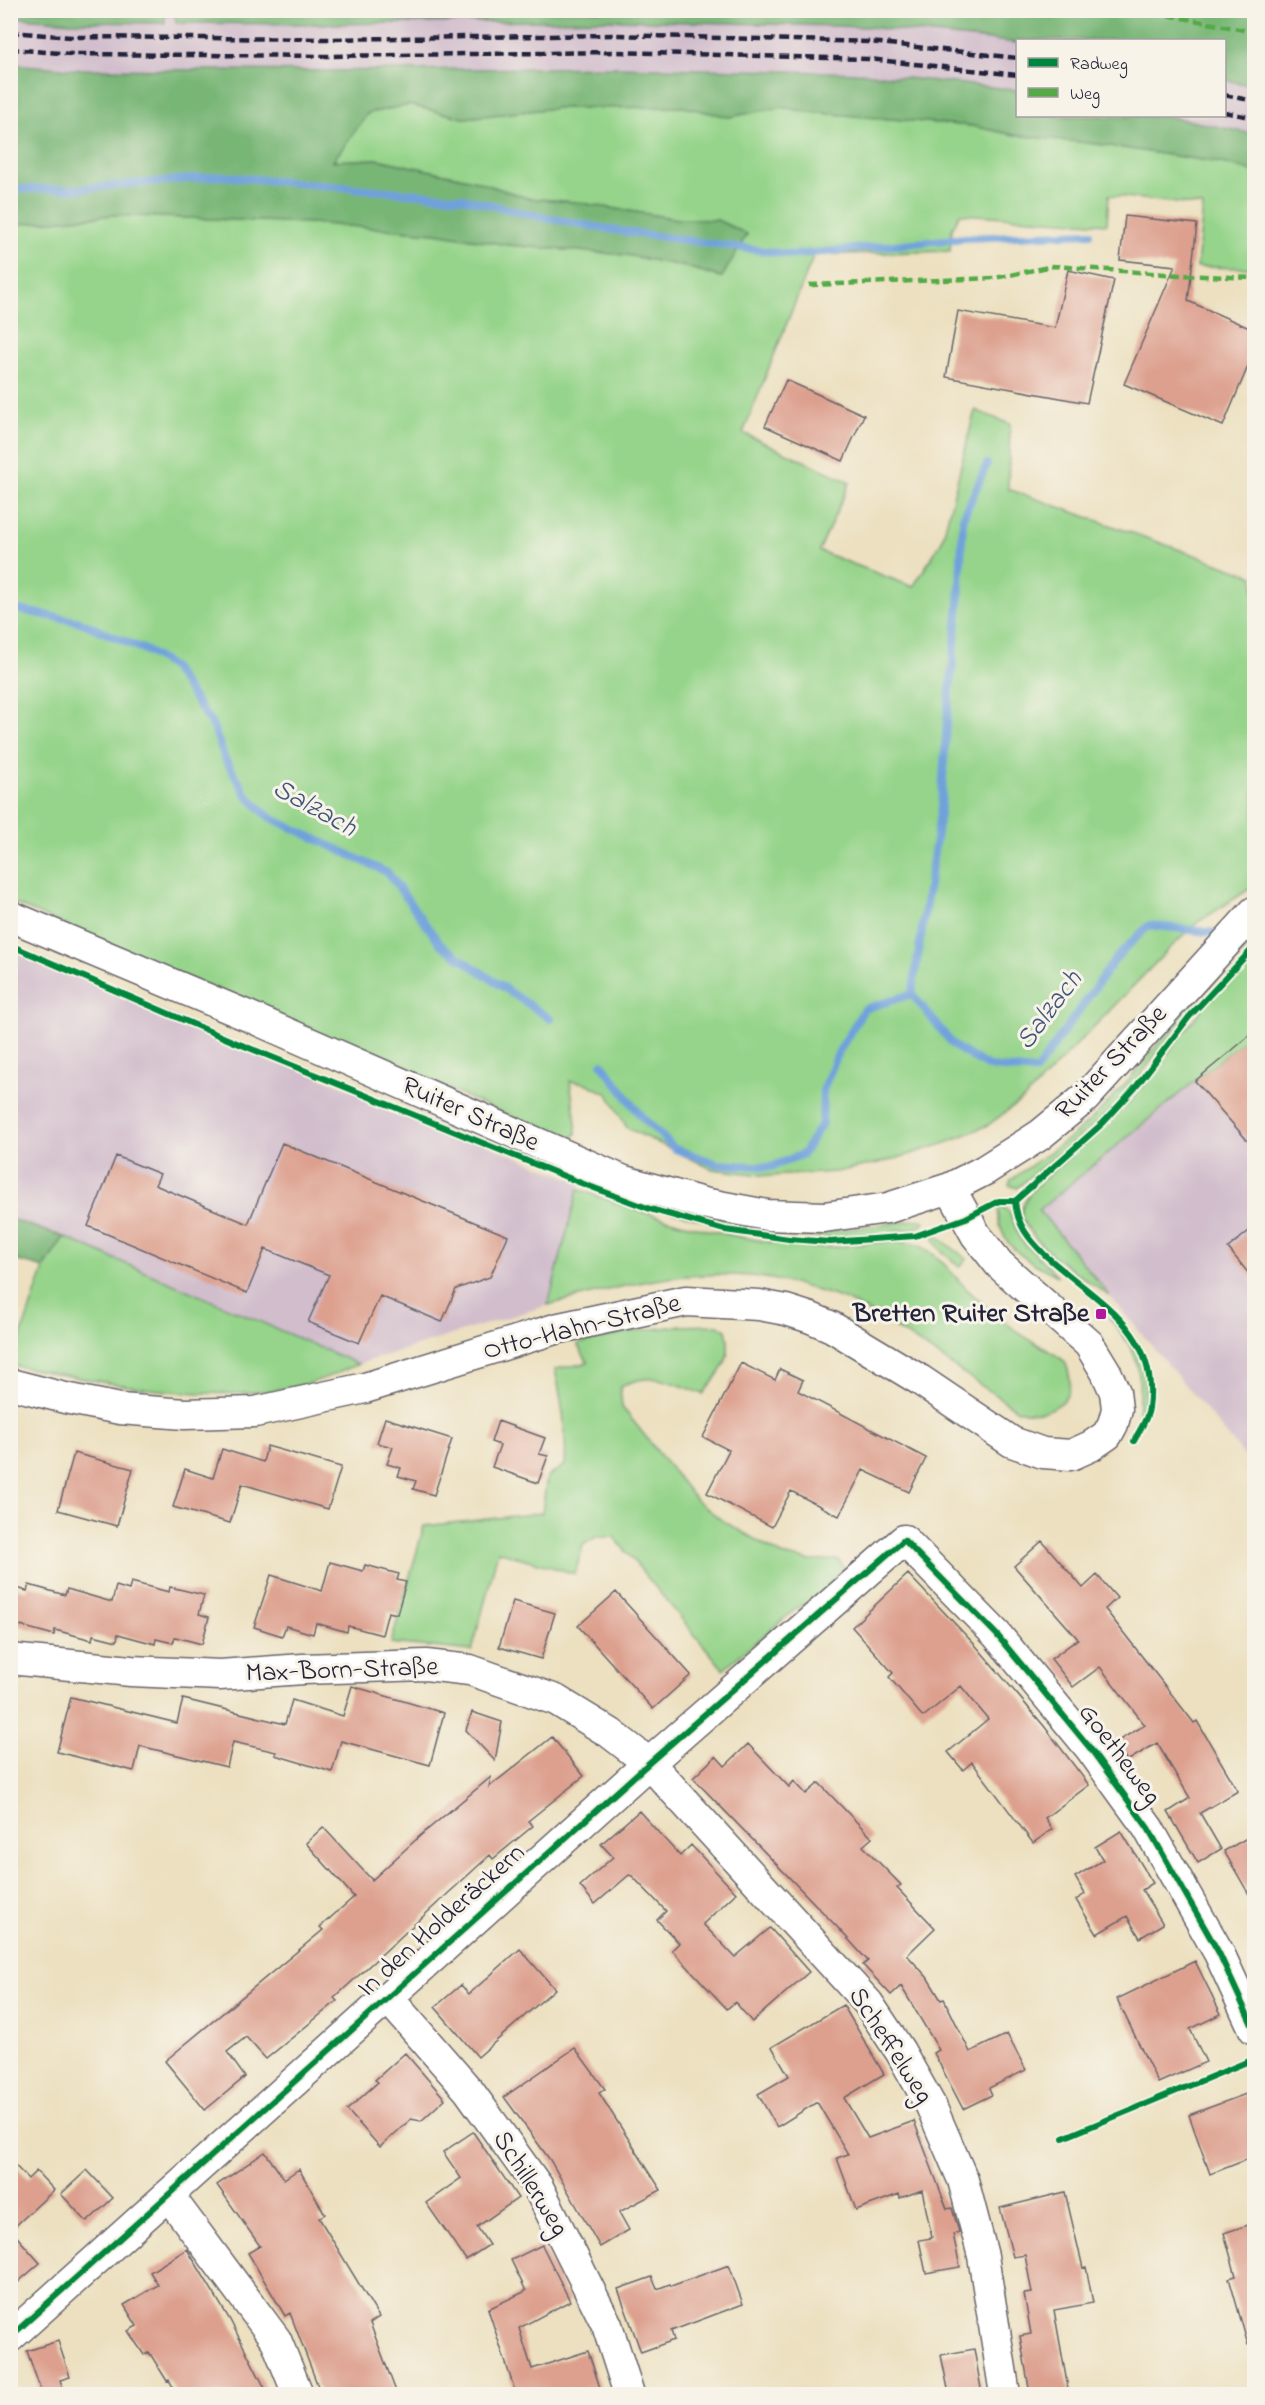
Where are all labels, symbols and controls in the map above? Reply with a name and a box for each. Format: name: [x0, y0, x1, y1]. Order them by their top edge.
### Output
legend: [1016, 39, 1226, 117]
text: Radweg: [1070, 52, 1128, 79]
text: Weg: [1070, 82, 1100, 109]
water label: Salzach: [265, 769, 364, 849]
water label: Salzach: [1006, 962, 1094, 1059]
street label: Ruiter Straße: [1047, 996, 1178, 1129]
street label: Ruiter Straße: [395, 1067, 546, 1163]
street label: Otto-Hahn-Straße: [479, 1284, 686, 1371]
place label: Bretten Ruiter Straße: [851, 1295, 1090, 1334]
marker: Bretten Ruiter Straße: [1094, 1307, 1108, 1321]
street label: Max-Born-Straße: [245, 1648, 440, 1694]
street label: Goetheweg: [1068, 1696, 1170, 1814]
street label: In den Holderäckern: [349, 1835, 535, 2007]
street label: Scheffelweg: [838, 1980, 942, 2112]
street label: Schillerweg: [482, 2123, 578, 2245]

